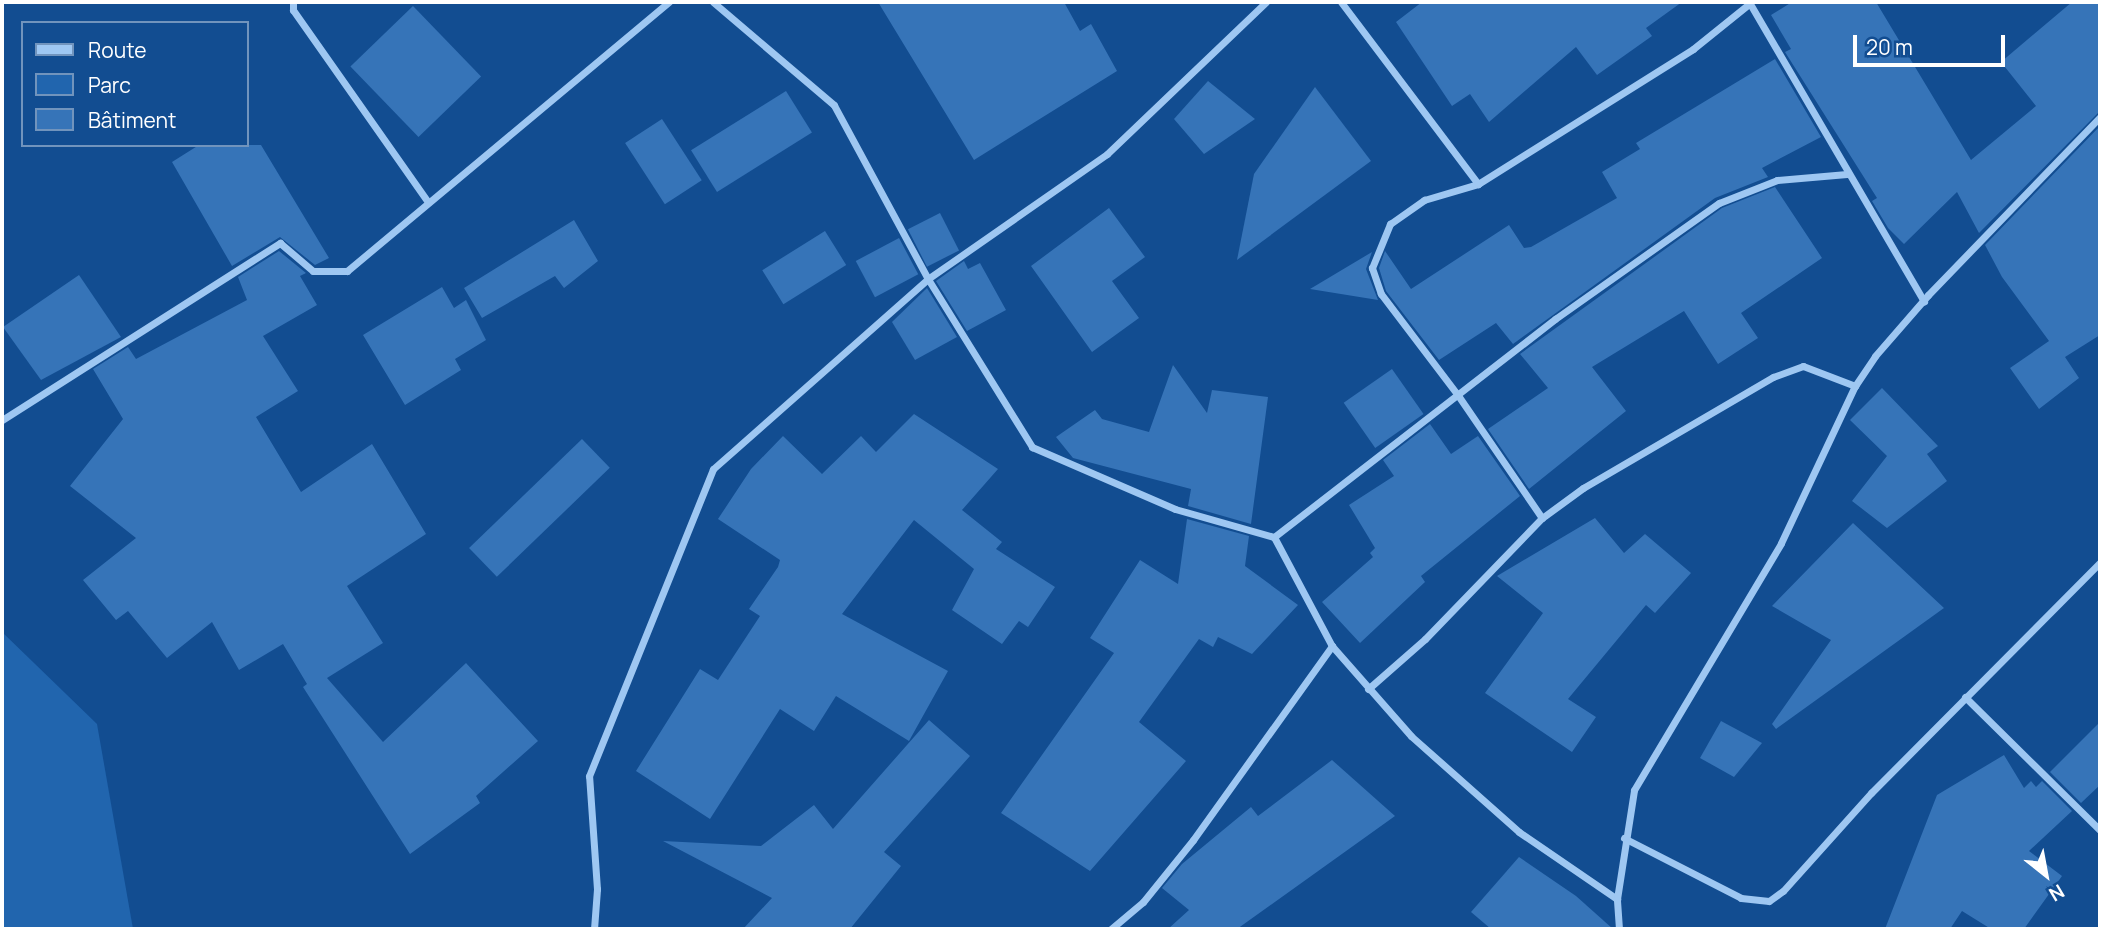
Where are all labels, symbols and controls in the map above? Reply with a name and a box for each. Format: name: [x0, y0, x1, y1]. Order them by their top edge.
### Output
legend: [21, 21, 248, 147]
scale bar: [1857, 21, 2009, 65]
text: 20 m: [1866, 33, 1913, 61]
text: Route: [88, 36, 146, 64]
text: Parc: [88, 71, 131, 99]
text: Bâtiment: [88, 106, 176, 134]
north arrow: [2011, 840, 2081, 910]
text: N: [2044, 878, 2069, 908]

